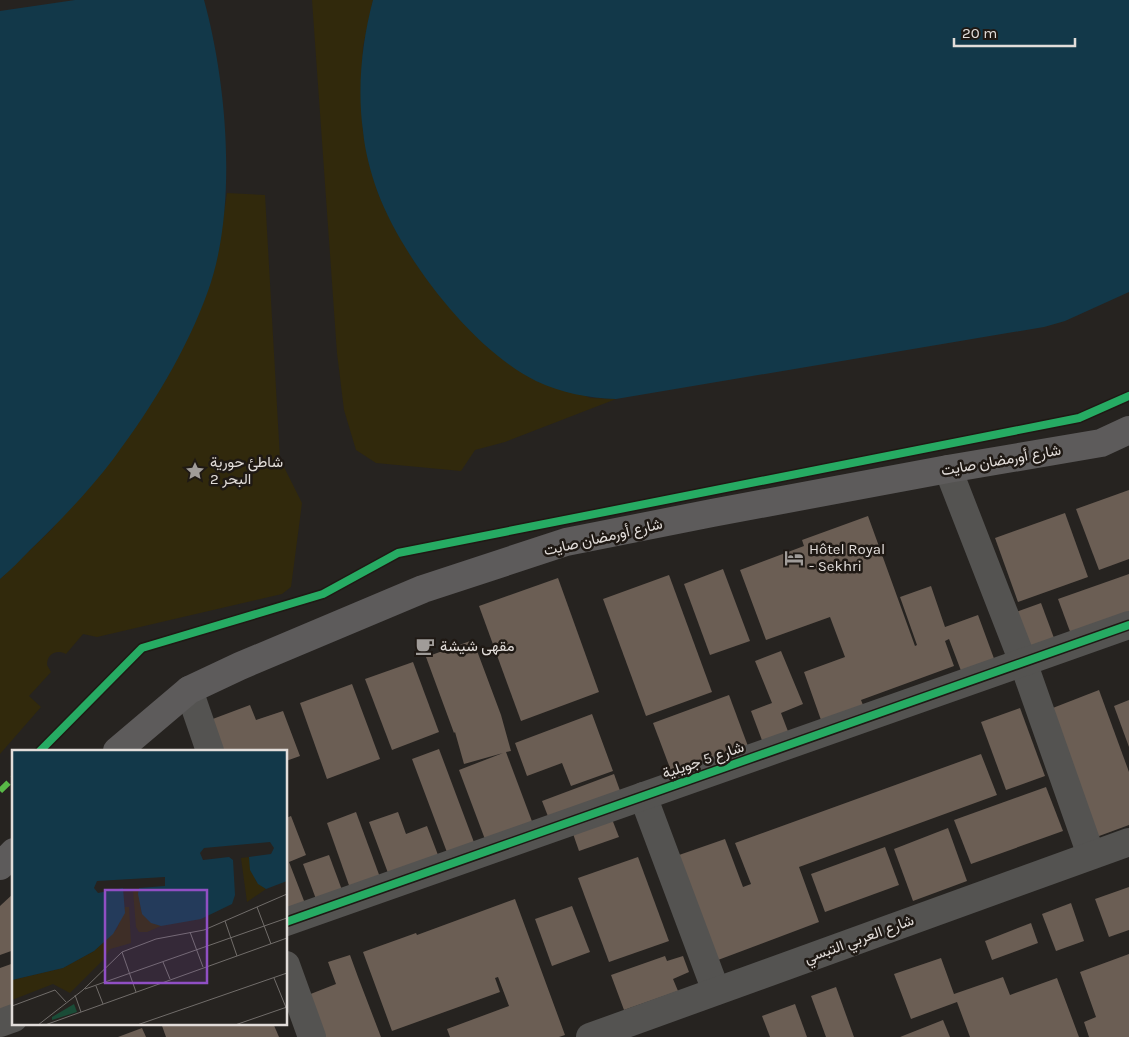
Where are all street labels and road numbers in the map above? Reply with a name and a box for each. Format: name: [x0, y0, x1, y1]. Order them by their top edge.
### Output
street label: شارع أورمضان صايت: [940, 441, 1063, 481]
street label: شارع أورمضان صايت: [542, 515, 665, 561]
street label: شارع 5 جويلية: [660, 738, 747, 784]
street label: شارع العربي التبسي: [802, 911, 918, 971]

